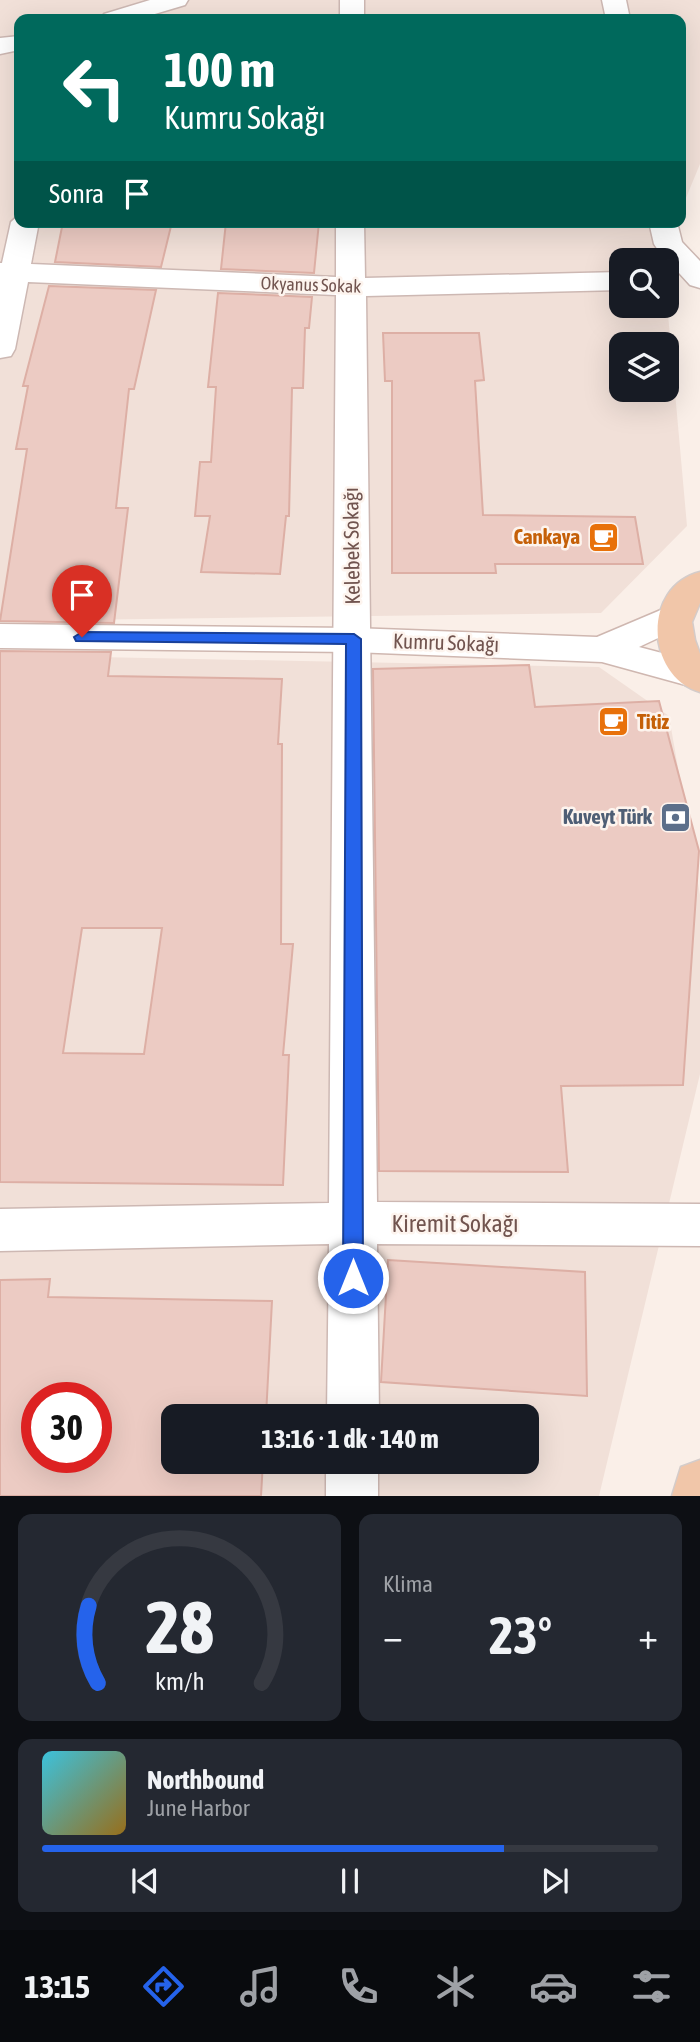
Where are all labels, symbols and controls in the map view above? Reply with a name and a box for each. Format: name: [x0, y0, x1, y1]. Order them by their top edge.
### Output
text: 100 m: [164, 41, 275, 97]
icon: left: [49, 42, 140, 133]
text: Kumru Sokağı: [164, 99, 326, 136]
icon: arrive: [118, 175, 156, 213]
text: Sonra: [49, 179, 104, 209]
map controls: [609, 248, 679, 402]
button: search: [609, 248, 679, 318]
street label: Okyanus Sokak: [260, 272, 362, 297]
button: layers: [609, 332, 679, 402]
street label: Kelebek Sokağı: [338, 487, 364, 605]
cafe icon: Cankaya: [586, 520, 620, 554]
place label: Cankaya: [513, 524, 580, 548]
pin: [52, 565, 112, 637]
icon: arrive: [63, 576, 101, 614]
street label: Kumru Sokağı: [393, 628, 499, 656]
cafe icon: Titiz: [597, 705, 631, 739]
place label: Titiz: [637, 709, 670, 733]
bank icon: Kuveyt Türk: [658, 800, 692, 834]
place label: Kuveyt Türk: [563, 804, 653, 828]
street label: Kiremit Sokağı: [391, 1210, 519, 1237]
position arrow: [316, 1241, 390, 1315]
speed limit sign: 30: [21, 1382, 112, 1473]
text: 13:16 · 1 dk · 140 m: [261, 1424, 439, 1454]
text: Klima: [383, 1571, 433, 1597]
text: 28: [145, 1586, 214, 1669]
text: 23°: [489, 1605, 552, 1665]
text: −: [383, 1614, 403, 1657]
text: +: [638, 1614, 658, 1657]
text: km/h: [155, 1667, 204, 1695]
text: Northbound: [147, 1765, 264, 1795]
text: June Harbor: [147, 1795, 250, 1821]
icon: previous: [126, 1862, 164, 1900]
icon: pause: [331, 1862, 369, 1900]
icon: next: [536, 1862, 574, 1900]
icon: directions: [139, 1962, 188, 2011]
icon: music: [236, 1962, 285, 2011]
icon: phone: [334, 1962, 383, 2011]
icon: climate: [431, 1962, 480, 2011]
icon: car: [529, 1962, 578, 2011]
icon: filters: [627, 1962, 676, 2011]
text: 13:15: [24, 1968, 90, 2005]

